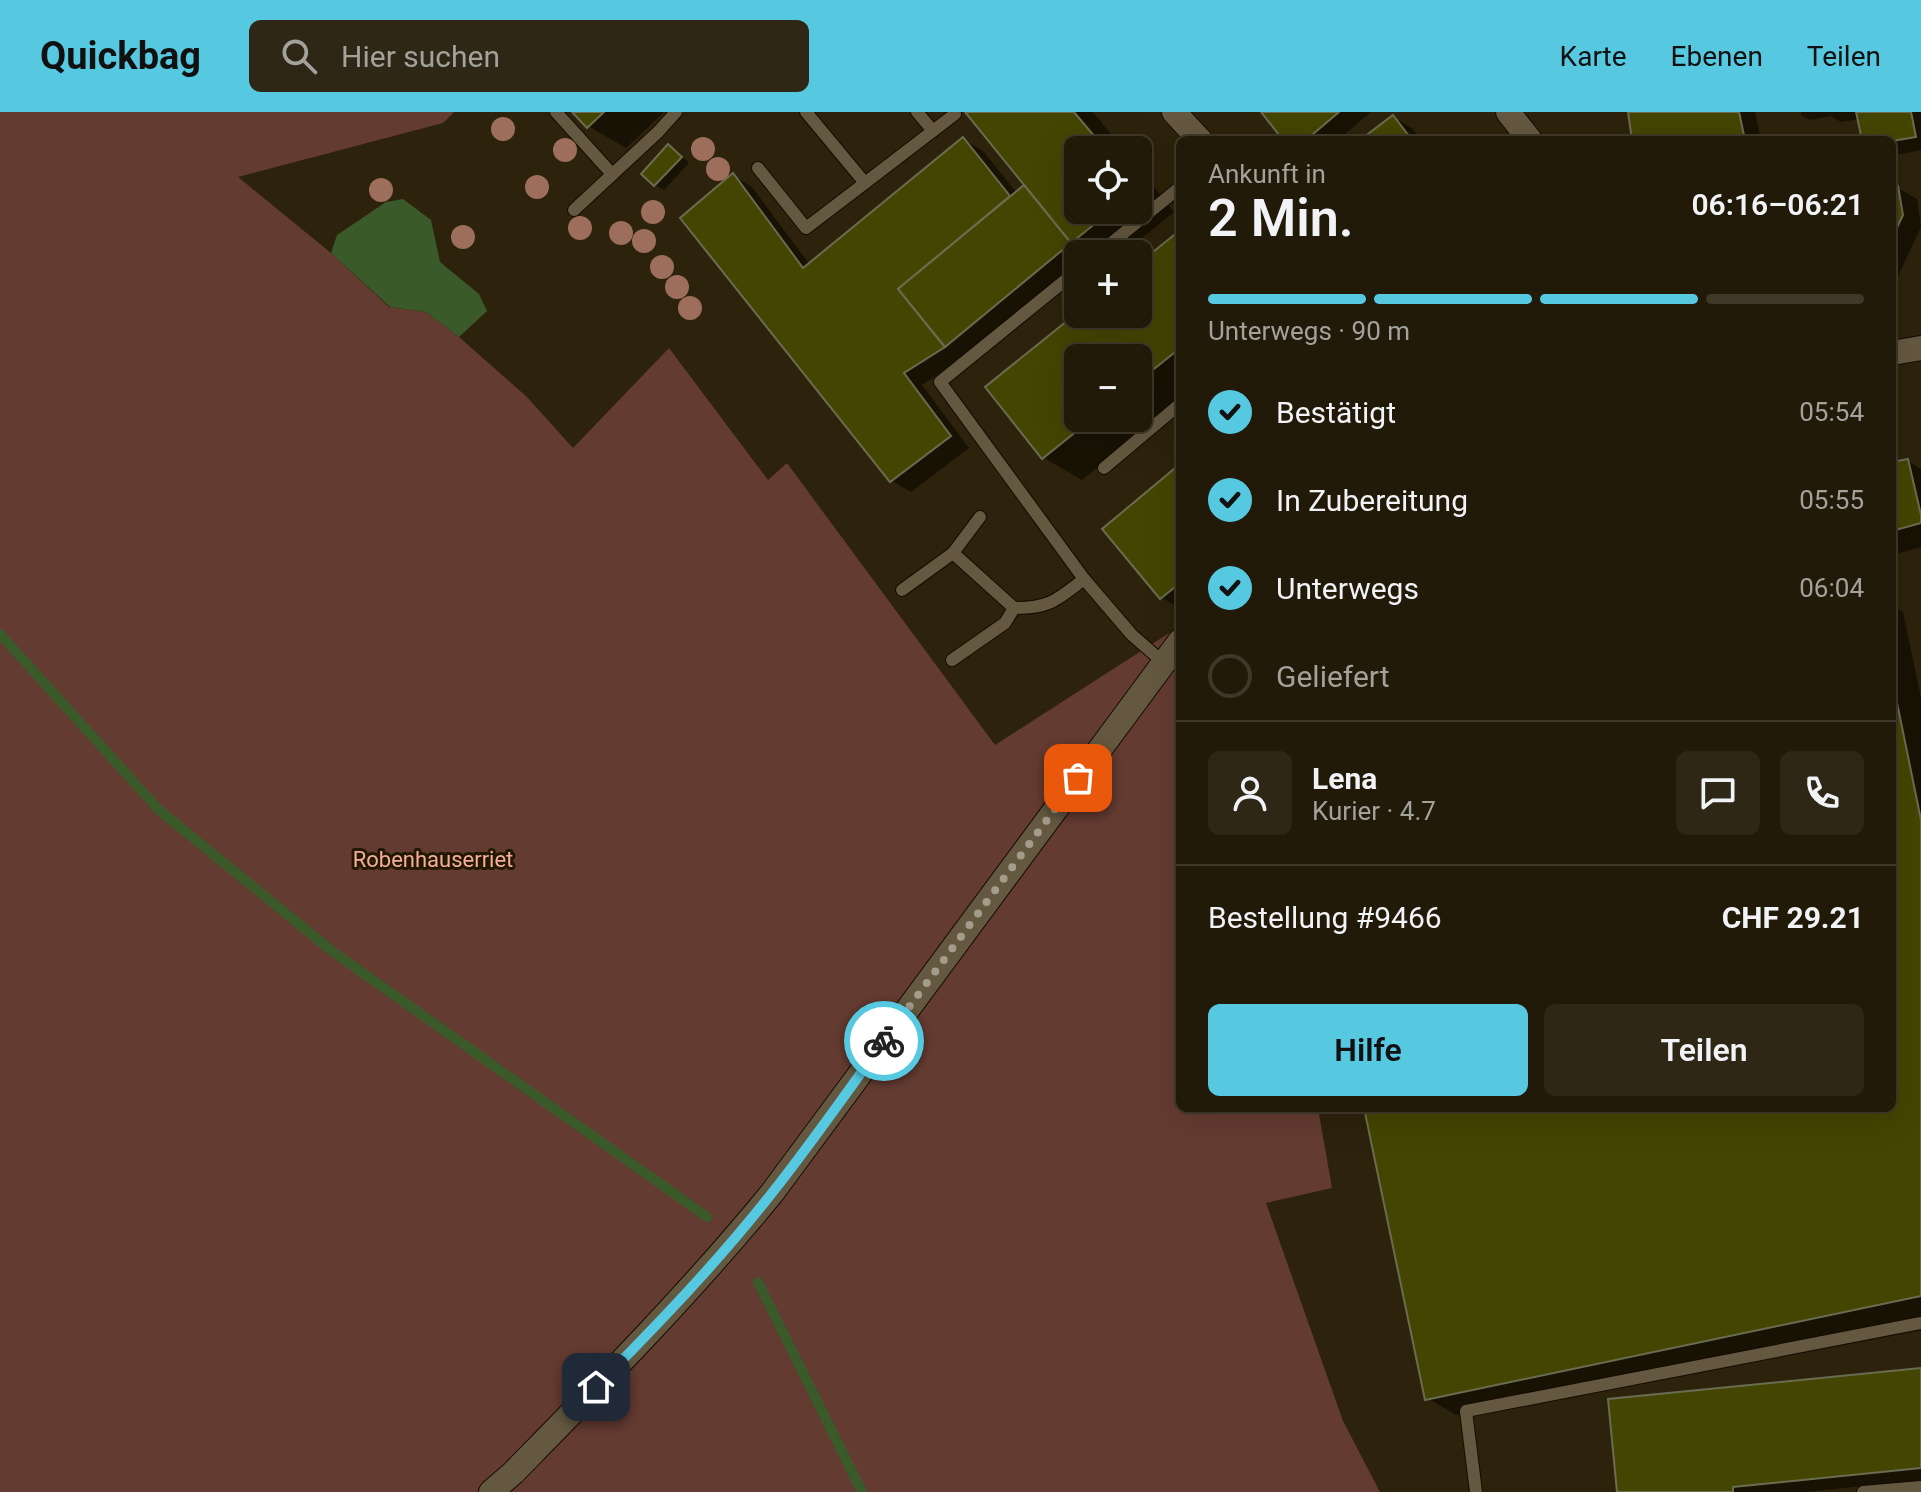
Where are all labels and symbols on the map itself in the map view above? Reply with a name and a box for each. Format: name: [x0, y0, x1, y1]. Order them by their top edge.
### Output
pin: [1044, 744, 1112, 812]
park label: Robenhauserriet: [353, 847, 513, 872]
courier: [844, 1001, 924, 1081]
pin: [562, 1353, 630, 1421]

